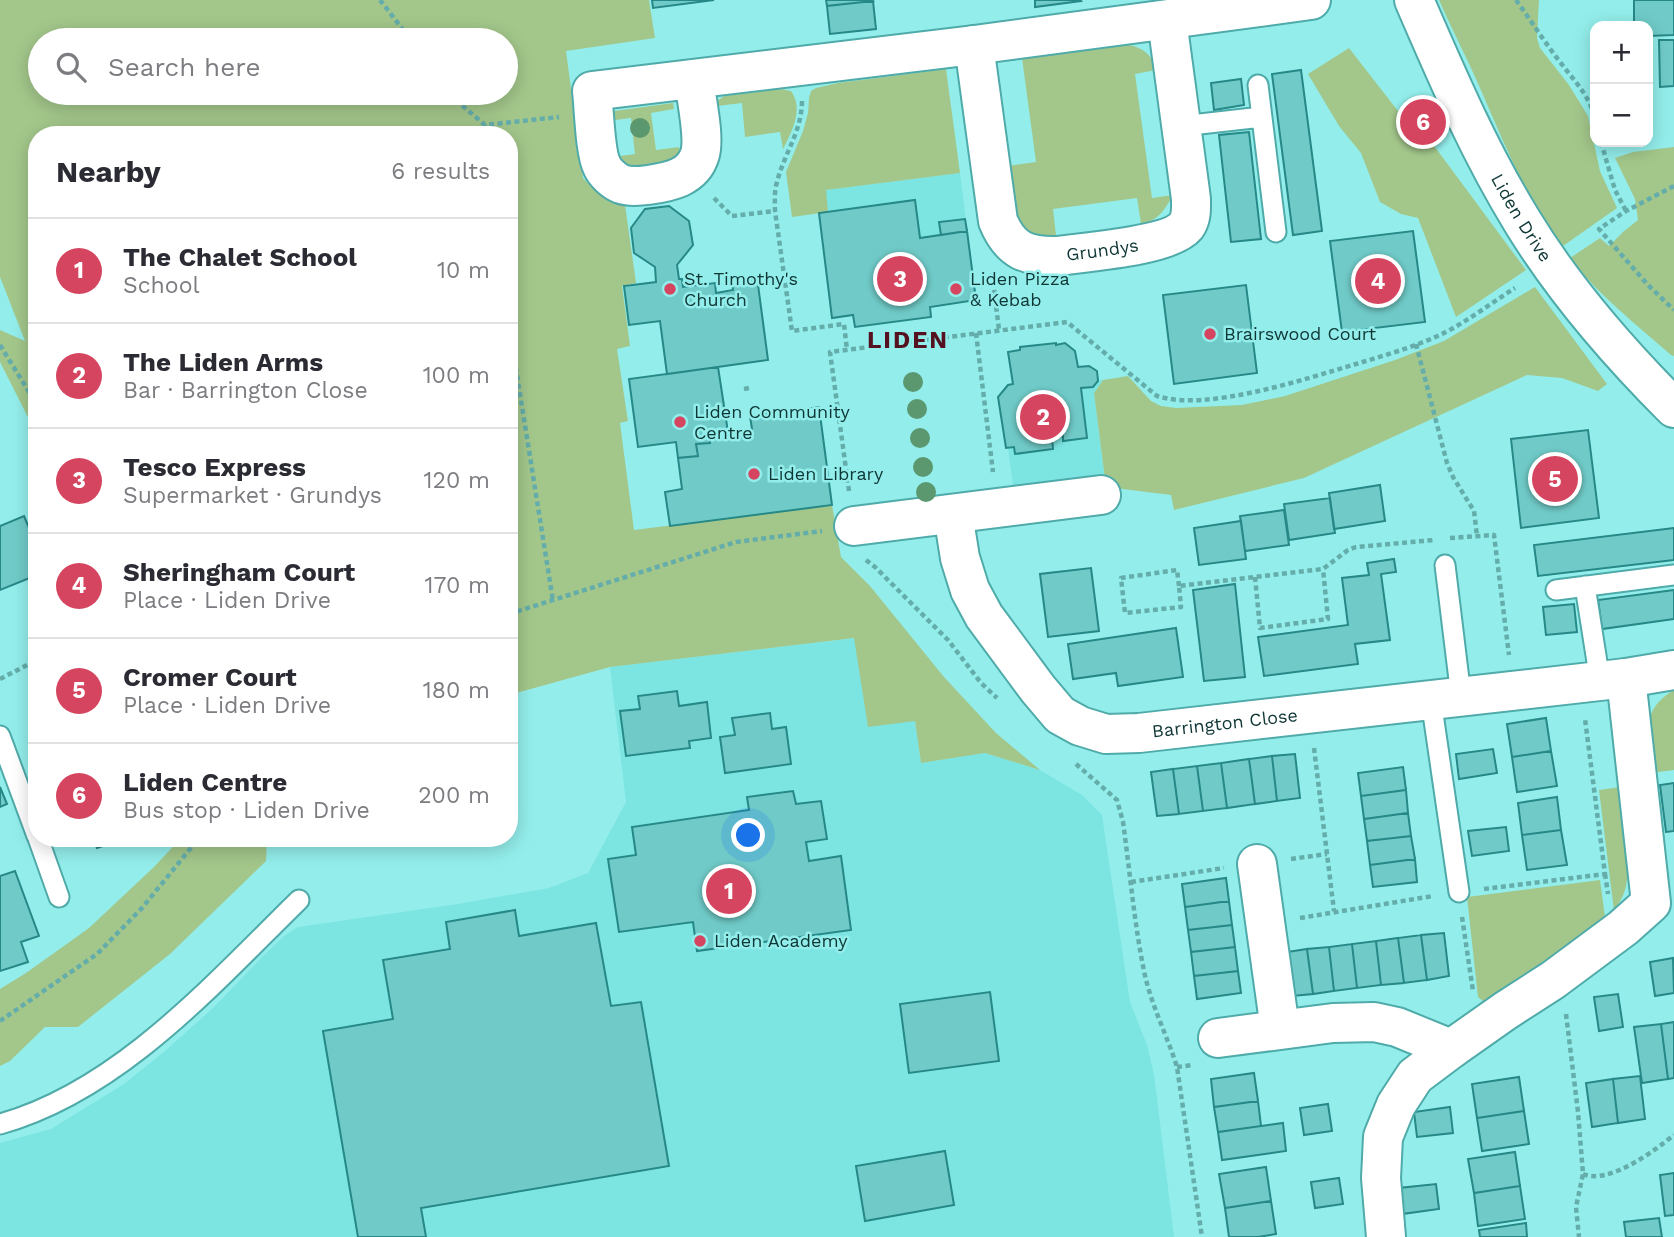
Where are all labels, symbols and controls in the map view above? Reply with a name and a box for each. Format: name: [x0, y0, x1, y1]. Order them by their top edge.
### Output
map controls: [1590, 21, 1653, 147]
button: +: [1590, 21, 1653, 84]
search box: [28, 28, 518, 105]
icon: search: [52, 48, 90, 86]
text: Search here: [108, 52, 260, 82]
button: −: [1590, 84, 1653, 147]
pin: 6: [1400, 96, 1446, 148]
text: Nearby: [56, 154, 161, 189]
text: 6 results: [391, 158, 490, 185]
street label: Liden Drive: [1487, 170, 1556, 266]
street label: Grundys: [1065, 234, 1140, 265]
text: The Chalet School: [123, 242, 357, 272]
pin: 3: [877, 253, 923, 305]
pin: 4: [1355, 255, 1401, 307]
text: 1: [74, 257, 84, 284]
text: 10 m: [437, 257, 490, 284]
place label: St. Timothy's Church: [684, 268, 798, 310]
place label: Liden Pizza & Kebab: [970, 268, 1070, 310]
text: School: [123, 272, 200, 299]
marker: St. Timothy's Church: [662, 281, 678, 297]
marker: Liden Pizza & Kebab: [948, 281, 964, 297]
place label: Brairswood Court: [1224, 323, 1377, 344]
district label: LIDEN: [867, 326, 949, 354]
marker: Brairswood Court: [1202, 326, 1218, 342]
text: The Liden Arms: [123, 347, 323, 377]
text: 2: [72, 362, 86, 389]
text: 100 m: [423, 362, 490, 389]
text: Bar · Barrington Close: [123, 377, 368, 404]
pin: 2: [1020, 391, 1066, 443]
place label: Liden Community Centre: [694, 401, 851, 443]
marker: Liden Community Centre: [672, 414, 688, 430]
text: Tesco Express: [123, 452, 306, 482]
pin: 5: [1532, 453, 1578, 505]
place label: Liden Library: [768, 463, 884, 484]
marker: Liden Library: [746, 466, 762, 482]
text: 3: [72, 467, 86, 494]
text: 120 m: [424, 467, 490, 494]
text: Supermarket · Grundys: [123, 482, 382, 509]
text: Sheringham Court: [123, 557, 355, 587]
text: 4: [72, 572, 86, 599]
text: 170 m: [425, 572, 490, 599]
text: Place · Liden Drive: [123, 587, 331, 614]
text: Cromer Court: [123, 662, 297, 692]
text: 5: [72, 677, 86, 704]
text: 180 m: [423, 677, 490, 704]
text: Place · Liden Drive: [123, 692, 331, 719]
street label: Barrington Close: [1151, 704, 1299, 741]
text: Liden Centre: [123, 767, 287, 797]
text: 6: [72, 782, 86, 809]
text: 200 m: [418, 782, 490, 809]
text: Bus stop · Liden Drive: [123, 797, 370, 824]
your location: [731, 818, 765, 852]
pin: 1: [706, 865, 752, 917]
place label: Liden Academy: [714, 930, 848, 951]
marker: Liden Academy: [692, 933, 708, 949]

